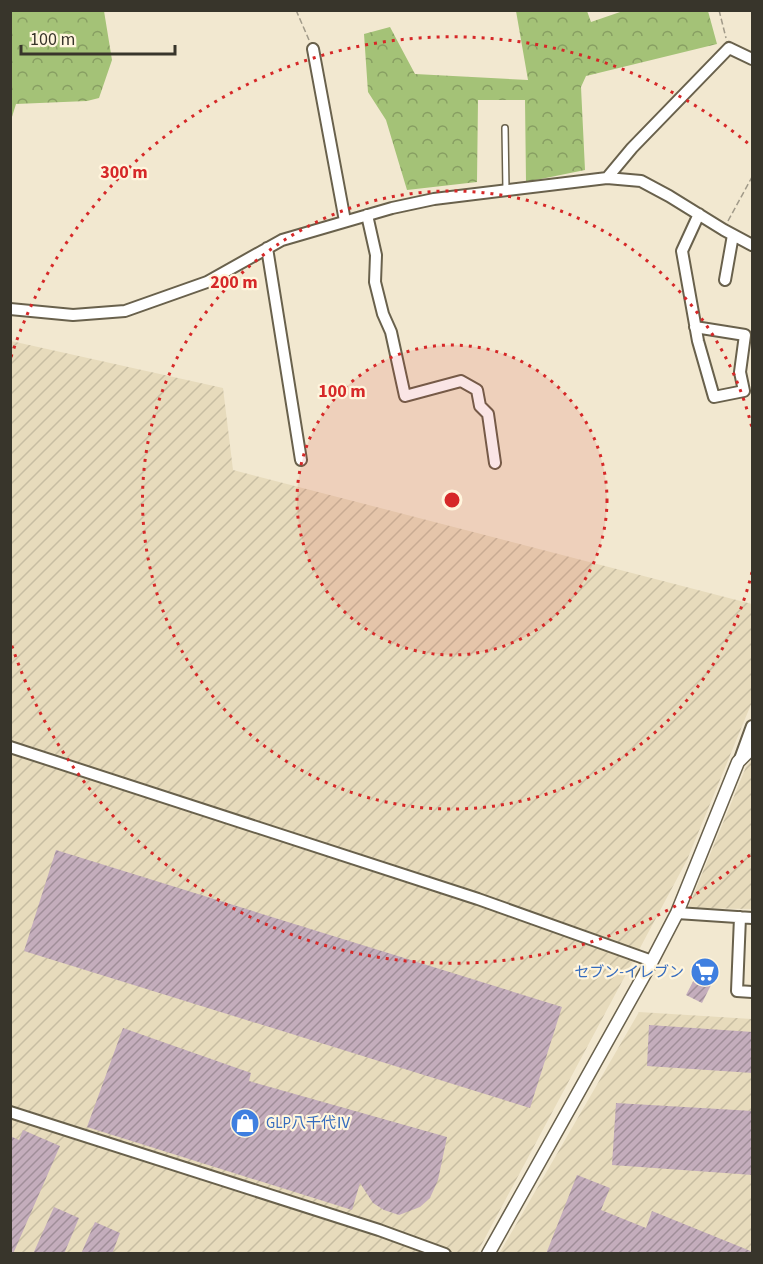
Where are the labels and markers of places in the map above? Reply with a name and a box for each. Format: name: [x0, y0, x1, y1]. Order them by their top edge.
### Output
centre of rings: [442, 490, 462, 510]
supermarket icon: セブン-イレブン: [689, 956, 721, 988]
place label: セブン-イレブン: [574, 962, 684, 983]
shop icon: GLP八千代Ⅳ: [229, 1107, 261, 1139]
place label: GLP八千代Ⅳ: [266, 1113, 351, 1134]

